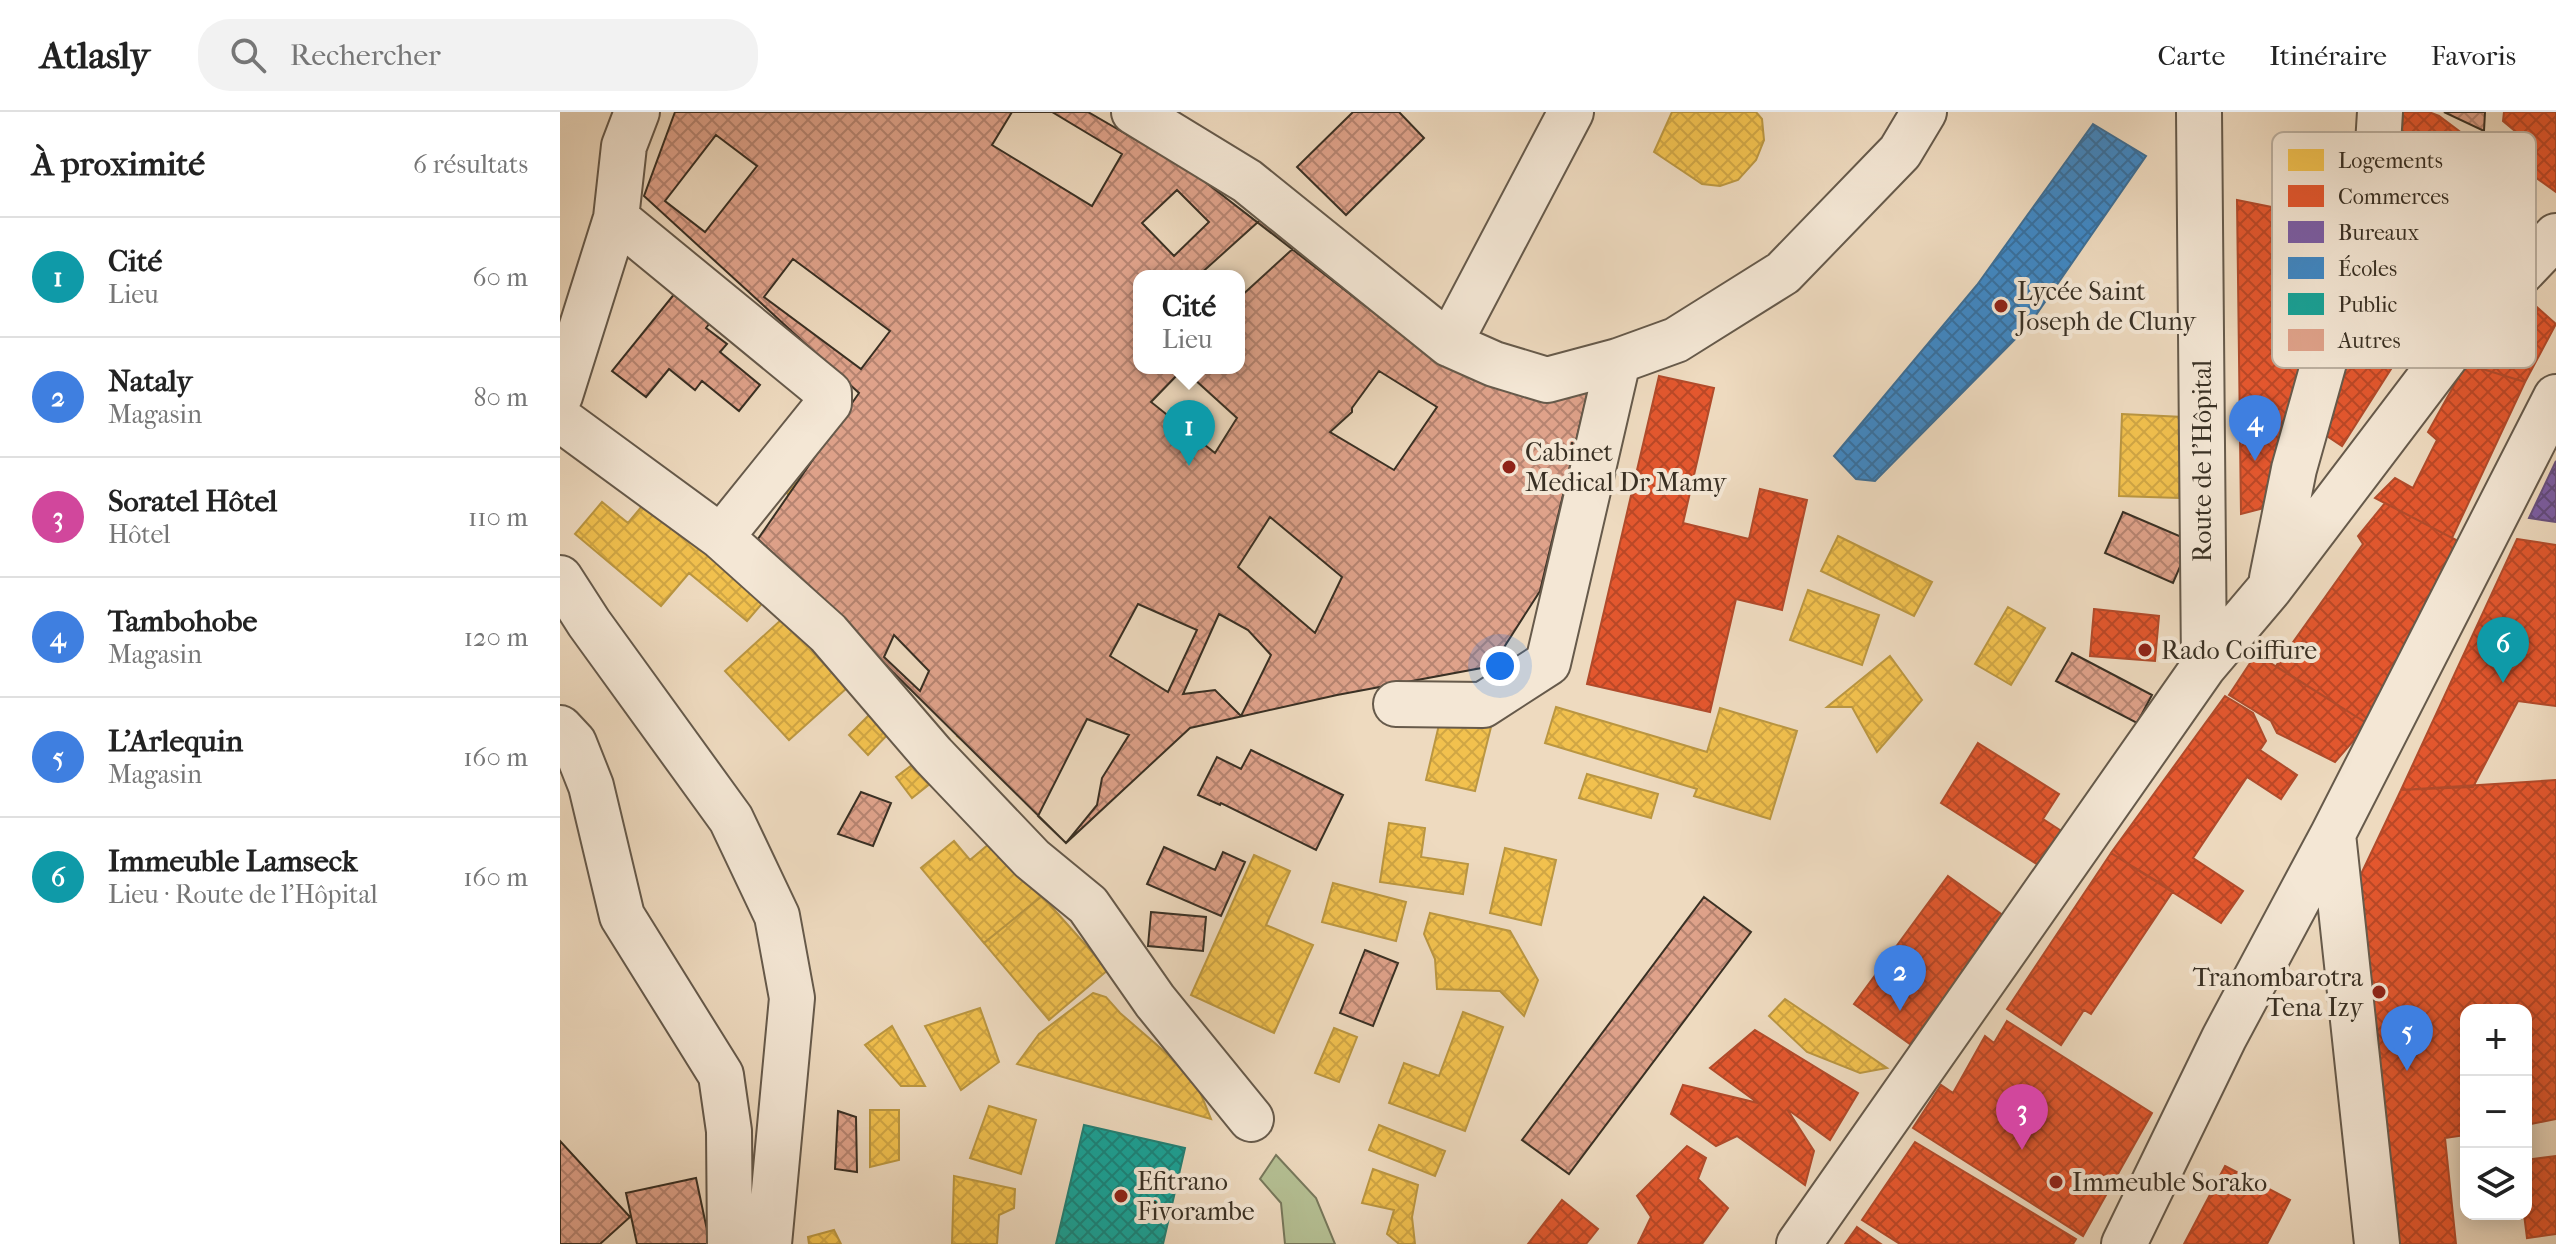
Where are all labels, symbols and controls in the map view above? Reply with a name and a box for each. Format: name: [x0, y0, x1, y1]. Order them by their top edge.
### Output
search box: [198, 19, 758, 91]
text: Atlasly: [40, 33, 150, 78]
icon: search: [226, 33, 270, 77]
text: Rechercher: [290, 38, 441, 73]
text: Carte: [2158, 39, 2225, 72]
text: Itinéraire: [2269, 39, 2387, 72]
text: Favoris: [2431, 39, 2516, 72]
legend: [2272, 132, 2536, 368]
text: À proximité: [32, 144, 205, 184]
text: Logements: [2338, 148, 2443, 174]
text: 6 résultats: [413, 149, 528, 180]
text: Commerces: [2338, 184, 2449, 210]
text: Bureaux: [2338, 220, 2419, 246]
text: Cité: [108, 244, 162, 279]
text: Écoles: [2338, 255, 2397, 282]
text: 1: [53, 262, 63, 293]
text: 60 m: [472, 262, 528, 293]
popup: [1133, 270, 1245, 374]
place label: Lycée Saint Joseph de Cluny: [2015, 276, 2197, 337]
text: Lieu: [108, 279, 159, 310]
text: Cité: [1162, 289, 1216, 324]
text: Public: [2338, 292, 2397, 318]
marker: Lycée Saint Joseph de Cluny: [1992, 297, 2010, 315]
text: Lieu: [1162, 324, 1213, 355]
text: Autres: [2337, 328, 2401, 354]
street label: Route de l'Hôpital: [2187, 360, 2218, 562]
text: Nataly: [108, 364, 192, 399]
text: 2: [51, 382, 65, 413]
text: 80 m: [473, 382, 528, 413]
pin: 4: [2229, 395, 2281, 461]
text: Magasin: [108, 399, 202, 430]
pin: 1: [1163, 400, 1215, 466]
place label: Cabinet Medical Dr Mamy: [1525, 437, 1727, 498]
marker: Cabinet Medical Dr Mamy: [1500, 458, 1518, 476]
text: Soratel Hôtel: [108, 484, 277, 519]
text: 3: [53, 502, 63, 533]
text: 110 m: [468, 502, 528, 533]
text: Hôtel: [108, 519, 171, 550]
text: Tambohobe: [108, 604, 257, 639]
pin: 6: [2477, 617, 2529, 683]
text: 4: [50, 622, 66, 653]
text: 120 m: [464, 622, 528, 653]
place label: Rado Coiffure: [2161, 635, 2317, 666]
text: Magasin: [108, 639, 202, 670]
marker: Rado Coiffure: [2136, 641, 2154, 659]
your location: [1480, 646, 1520, 686]
text: L'Arlequin: [108, 724, 243, 759]
text: 5: [52, 742, 64, 773]
text: 160 m: [463, 742, 528, 773]
text: Magasin: [108, 759, 202, 790]
text: Immeuble Lamseck: [108, 844, 357, 879]
text: 6: [51, 862, 65, 893]
text: 160 m: [463, 862, 528, 893]
text: Lieu · Route de l'Hôpital: [108, 879, 378, 910]
pin: 2: [1874, 945, 1926, 1011]
place label: Tranombarotra Tena Izy: [2193, 962, 2364, 1023]
marker: Tranombarotra Tena Izy: [2370, 983, 2388, 1001]
map controls: [2460, 1004, 2532, 1220]
button: +: [2460, 1004, 2532, 1076]
pin: 5: [2381, 1005, 2433, 1071]
button: −: [2460, 1076, 2532, 1148]
pin: 3: [1996, 1084, 2048, 1150]
button: layers: [2460, 1148, 2532, 1220]
place label: Efitrano Fivorambe: [1137, 1166, 1255, 1227]
place label: Immeuble Sorako: [2072, 1167, 2267, 1198]
marker: Immeuble Sorako: [2047, 1173, 2065, 1191]
marker: Efitrano Fivorambe: [1112, 1187, 1130, 1205]

